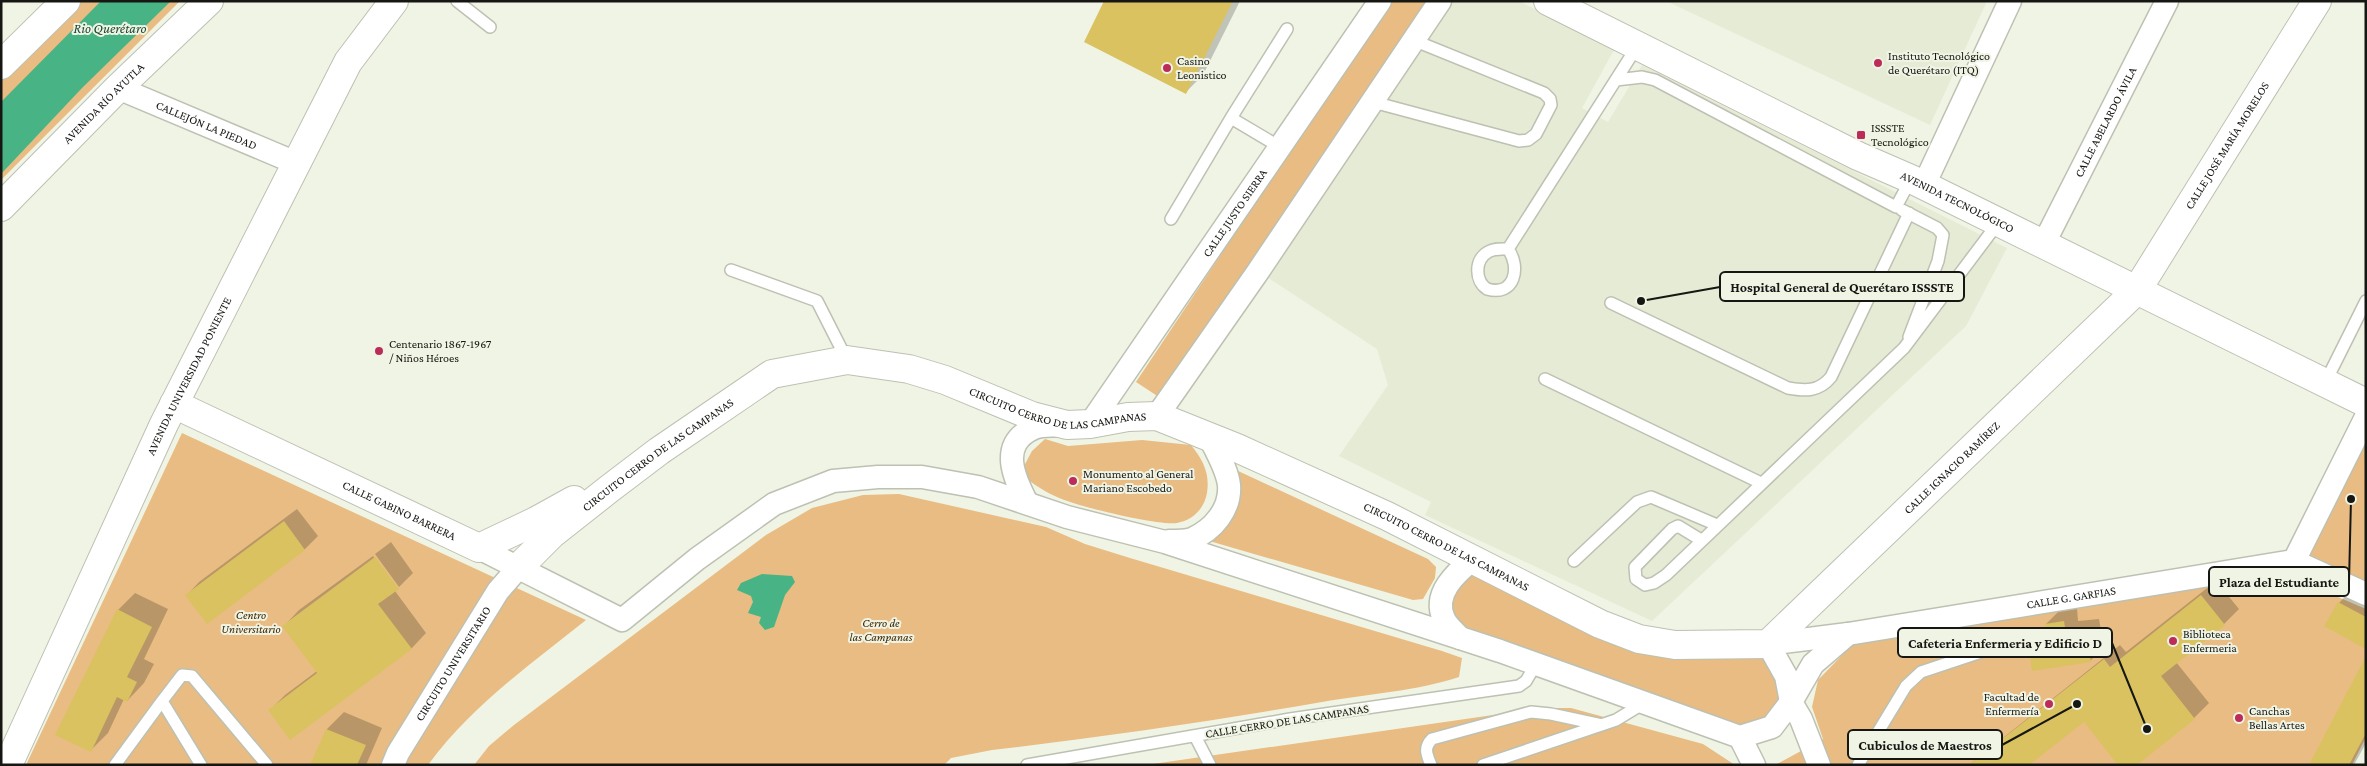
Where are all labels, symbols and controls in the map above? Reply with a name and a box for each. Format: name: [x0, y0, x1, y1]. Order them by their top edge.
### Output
water label: Rio Querétaro: [73, 20, 147, 36]
place label: Instituto Tecnológico de Querétaro (ITQ): [1888, 49, 1990, 77]
place label: Casino Leonistico: [1177, 54, 1227, 82]
marker: Instituto Tecnológico de Querétaro (ITQ): [1872, 57, 1884, 69]
street label: AVENIDA RÍO AYUTLA: [60, 60, 147, 147]
marker: Casino Leonistico: [1161, 62, 1173, 74]
street label: CALLE ABELARDO ÁVILA: [2072, 64, 2140, 180]
street label: CALLE JOSÉ MARÍA MORELOS: [2182, 79, 2272, 212]
street label: CALLEJÓN LA PIEDAD: [154, 98, 259, 153]
place label: ISSSTE Tecnológico: [1871, 121, 1929, 149]
marker: ISSSTE Tecnológico: [1855, 129, 1867, 141]
street label: CALLE JUSTO SIERRA: [1200, 166, 1270, 260]
street label: AVENIDA TECNOLÓGICO: [1898, 168, 2016, 236]
callout: Hospital General de Querétaro ISSSTE: [1720, 272, 1964, 301]
text: Hospital General de Querétaro ISSSTE: [1730, 279, 1954, 295]
street label: AVENIDA UNIVERSIDAD PONIENTE: [144, 294, 235, 457]
place label: Centenario 1867-1967 / Niños Héroes: [389, 337, 492, 365]
marker: Centenario 1867-1967 / Niños Héroes: [373, 345, 385, 357]
street label: CIRCUITO CERRO DE LAS CAMPANAS: [967, 384, 1147, 432]
street label: CIRCUITO CERRO DE LAS CAMPANAS: [580, 395, 736, 514]
street label: CALLE IGNACIO RAMÍREZ: [1901, 419, 2003, 517]
place label: Monumento al General Mariano Escobedo: [1083, 467, 1193, 495]
marker: Monumento al General Mariano Escobedo: [1067, 475, 1079, 487]
street label: CALLE GABINO BARRERA: [340, 478, 458, 543]
street label: CIRCUITO CERRO DE LAS CAMPANAS: [1361, 499, 1532, 594]
callout: Plaza del Estudiante: [2209, 567, 2349, 596]
text: Plaza del Estudiante: [2219, 574, 2340, 590]
street label: CALLE G. GARFIAS: [2025, 583, 2117, 612]
street label: CIRCUITO UNIVERSITARIO: [412, 604, 494, 724]
park label: Centro Universitario: [221, 608, 281, 636]
park label: Cerro de las Campanas: [850, 616, 913, 644]
place label: Biblioteca Enfermeria: [2183, 627, 2237, 655]
callout: Cafeteria Enfermeria y Edificio D: [1898, 628, 2112, 657]
text: Cafeteria Enfermeria y Edificio D: [1908, 635, 2102, 651]
marker: Biblioteca Enfermeria: [2167, 635, 2179, 647]
place label: Facultad de Enfermería: [1984, 690, 2039, 718]
marker: Facultad de Enfermería: [2043, 698, 2055, 710]
street label: CALLE CERRO DE LAS CAMPANAS: [1204, 701, 1370, 741]
place label: Canchas Bellas Artes: [2249, 704, 2305, 732]
marker: Canchas Bellas Artes: [2233, 712, 2245, 724]
callout: Cubiculos de Maestros: [1848, 730, 2002, 759]
text: Cubiculos de Maestros: [1858, 737, 1992, 753]

